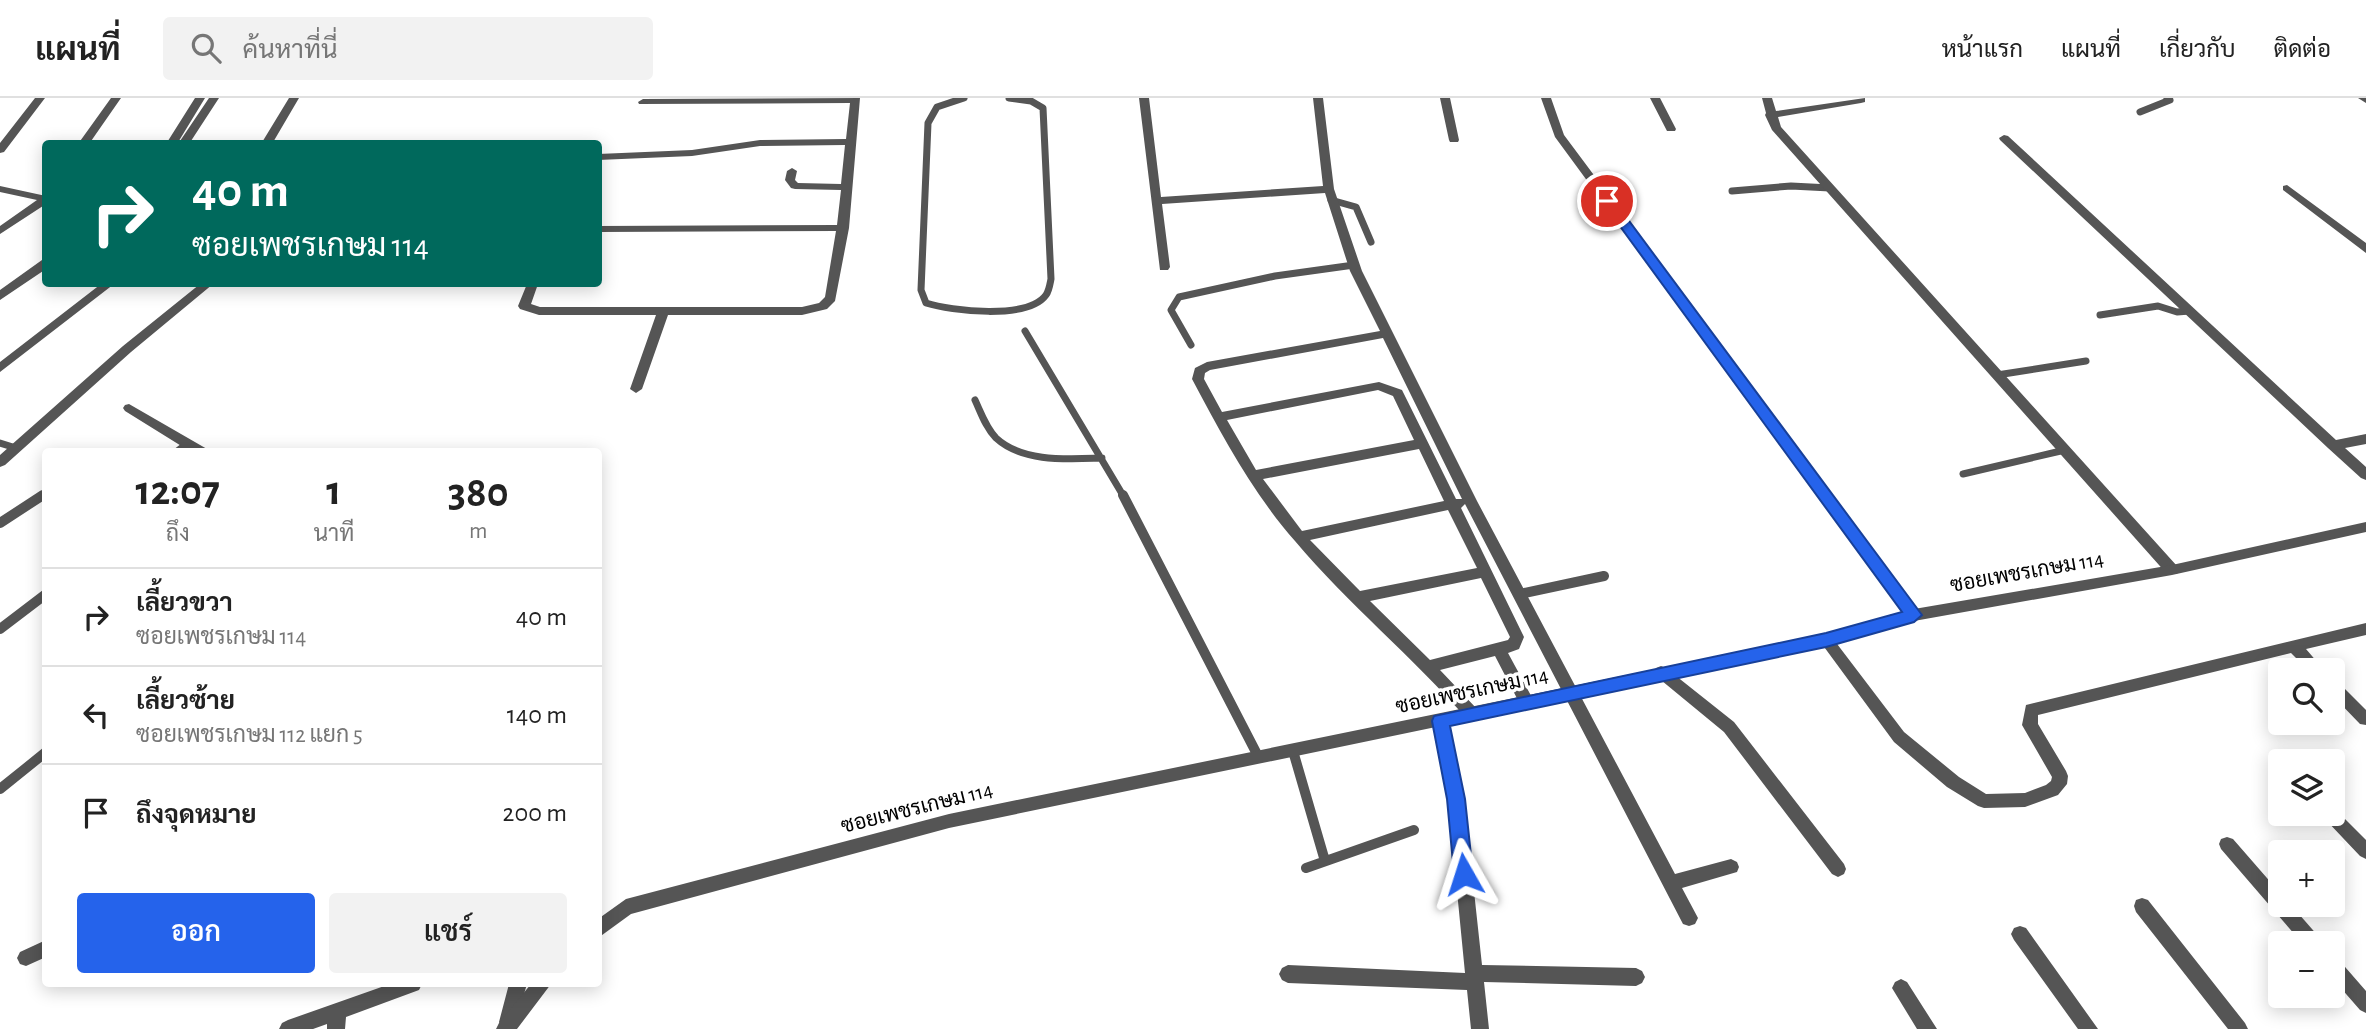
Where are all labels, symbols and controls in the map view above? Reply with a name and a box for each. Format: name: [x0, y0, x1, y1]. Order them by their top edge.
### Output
search box: [163, 17, 653, 80]
icon: search: [187, 29, 225, 67]
text: แผนที่: [35, 34, 121, 67]
text: ค้นหาที่นี่: [243, 37, 338, 63]
text: หน้าแรก: [1942, 38, 2023, 62]
text: แผนที่: [2061, 38, 2121, 62]
text: เกี่ยวกับ: [2159, 38, 2236, 62]
text: ติดต่อ: [2274, 38, 2331, 62]
text: 40 m: [192, 167, 289, 216]
icon: right: [77, 168, 168, 259]
pin: [1577, 171, 1637, 231]
icon: arrive: [1588, 182, 1626, 220]
text: ซอยเพชรเกษม 114: [192, 230, 429, 262]
text: 12:07: [135, 470, 220, 512]
text: 1: [326, 470, 341, 512]
text: 380: [448, 472, 509, 514]
text: m: [469, 520, 487, 543]
text: ถึง: [166, 523, 190, 546]
text: นาที: [313, 523, 354, 546]
street label: ซอยเพชรเกษม 114: [1949, 548, 2105, 596]
text: เลี้ยวขวา: [136, 590, 233, 616]
icon: right: [77, 598, 115, 636]
text: 40 m: [516, 604, 567, 630]
text: ซอยเพชรเกษม 114: [136, 626, 306, 649]
map controls: [2268, 658, 2345, 1008]
button: search: [2268, 658, 2345, 735]
street label: ซอยเพชรเกษม 114: [1394, 665, 1550, 717]
text: เลี้ยวซ้าย: [136, 688, 235, 714]
icon: left: [77, 696, 115, 734]
text: 140 m: [507, 702, 567, 728]
text: ซอยเพชรเกษม 112 แยก 5: [136, 724, 363, 747]
button: layers: [2268, 749, 2345, 826]
street label: ซอยเพชรเกษม 114: [839, 779, 995, 837]
icon: arrive: [77, 794, 115, 832]
text: 200 m: [503, 800, 567, 826]
text: ถึงจุดหมาย: [136, 802, 257, 828]
position arrow: [1427, 837, 1501, 911]
button: +: [2268, 840, 2345, 917]
button: ออก: [77, 893, 315, 973]
button: แชร์: [329, 893, 567, 973]
button: −: [2268, 931, 2345, 1008]

